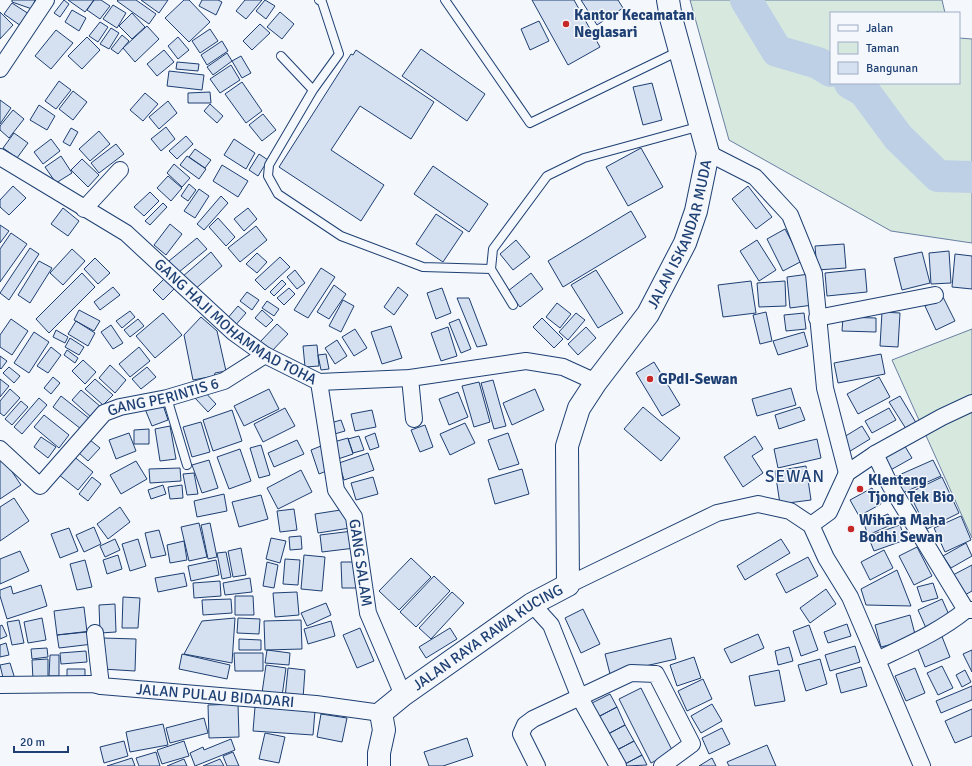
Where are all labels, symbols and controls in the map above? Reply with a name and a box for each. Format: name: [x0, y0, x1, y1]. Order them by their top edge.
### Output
place label: Kantor Kecamatan Neglasari: [574, 6, 694, 41]
legend: [830, 12, 960, 84]
marker: Kantor Kecamatan Neglasari: [561, 19, 571, 29]
text: Jalan: [866, 21, 893, 36]
text: Taman: [866, 41, 899, 56]
text: Bangunan: [866, 61, 918, 76]
street label: JALAN ISKANDAR MUDA: [643, 158, 715, 312]
street label: GANG HAJI MOHAMMAD TOHA: [151, 255, 320, 388]
place label: GPdI-Sewan: [658, 370, 738, 388]
street label: GANG PERINTIS 6: [105, 374, 221, 420]
marker: GPdI-Sewan: [645, 374, 655, 384]
district label: SEWAN: [765, 466, 825, 487]
place label: Klenteng Tjong Tek Bio: [868, 471, 954, 506]
marker: Klenteng Tjong Tek Bio: [855, 484, 865, 494]
place label: Wihara Maha Bodhi Sewan: [859, 511, 946, 546]
street label: GANG SALAM: [345, 518, 376, 608]
marker: Wihara Maha Bodhi Sewan: [846, 524, 856, 534]
street label: JALAN RAYA RAWA KUCING: [409, 580, 566, 694]
street label: JALAN PULAU BIDADARI: [135, 680, 295, 711]
scale bar: [14, 728, 68, 754]
text: 20 m: [20, 735, 45, 750]

